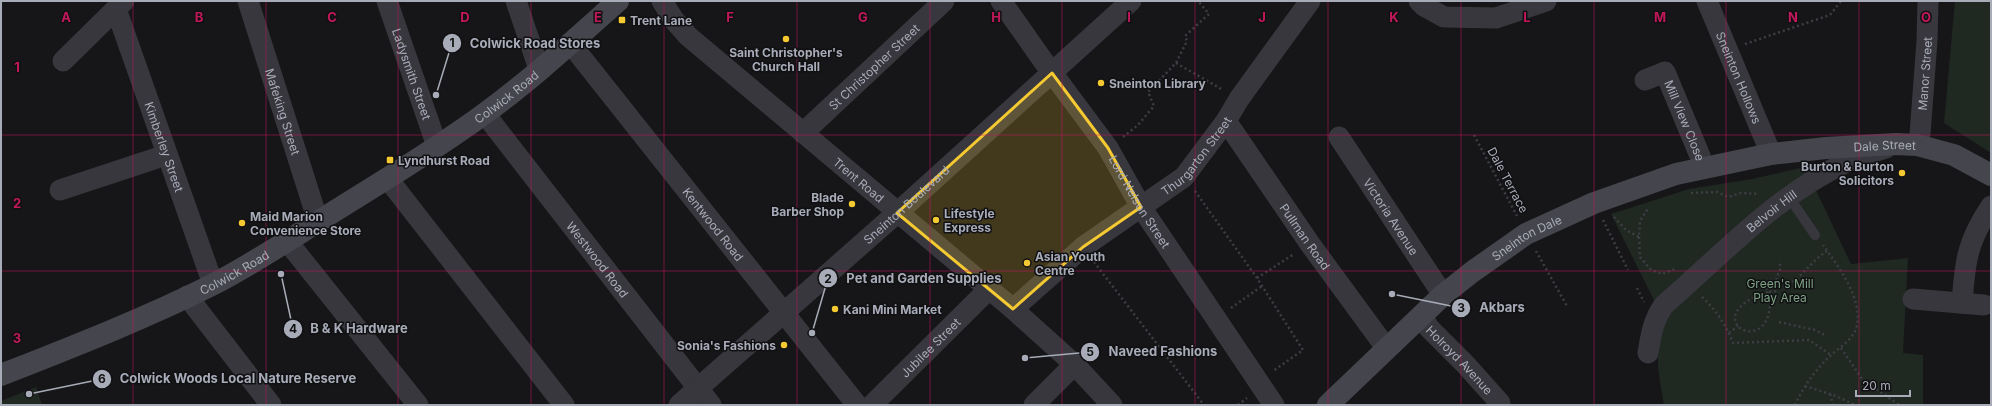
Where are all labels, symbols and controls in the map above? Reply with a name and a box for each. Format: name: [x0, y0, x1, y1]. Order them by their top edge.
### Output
text: A: [61, 9, 71, 25]
text: B: [195, 9, 204, 25]
text: C: [327, 9, 337, 25]
text: D: [460, 9, 470, 25]
text: E: [594, 9, 602, 25]
text: F: [726, 9, 734, 25]
text: G: [858, 9, 868, 25]
text: H: [991, 9, 1001, 25]
text: I: [1127, 9, 1131, 25]
text: J: [1258, 9, 1266, 25]
text: K: [1389, 9, 1399, 25]
text: L: [1523, 9, 1531, 25]
text: M: [1654, 9, 1666, 25]
text: N: [1788, 9, 1798, 25]
text: O: [1921, 9, 1931, 25]
place label: Trent Lane: [630, 13, 692, 28]
marker: Trent Lane: [617, 15, 627, 25]
street label: St Christopher Street: [825, 20, 922, 113]
street label: Ladysmith Street: [389, 26, 435, 122]
street label: Sneinton Hollows: [1713, 29, 1765, 126]
callout: Colwick Road Stores: [442, 31, 609, 56]
marker: Saint Christopher's Church Hall: [781, 34, 791, 44]
text: 1: [449, 35, 455, 50]
text: Colwick Road Stores: [470, 35, 600, 51]
street label: Manor Street: [1914, 37, 1935, 111]
place label: Saint Christopher's Church Hall: [729, 45, 843, 74]
text: 1: [14, 59, 20, 75]
street label: Mafeking Street: [262, 66, 304, 157]
street label: Colwick Road: [471, 67, 541, 126]
place label: Sneinton Library: [1109, 76, 1207, 91]
marker: Sneinton Library: [1096, 78, 1106, 88]
street label: Mill View Close: [1662, 78, 1708, 162]
street label: Kimberley Street: [142, 100, 187, 194]
street label: Thurgarton Street: [1158, 114, 1234, 198]
street label: Dale Street: [1853, 136, 1916, 154]
street label: Dale Terrace: [1484, 145, 1532, 215]
street label: Lord Nelson Street: [1106, 152, 1174, 251]
place label: Lyndhurst Road: [398, 153, 490, 168]
street label: Trent Road: [830, 154, 887, 205]
marker: Lyndhurst Road: [385, 155, 395, 165]
place label: Burton & Burton Solicitors: [1801, 159, 1894, 188]
street label: Sneinton Boulevard: [860, 162, 952, 247]
marker: Burton & Burton Solicitors: [1897, 168, 1907, 178]
street label: Victoria Avenue: [1361, 175, 1422, 258]
street label: Kentwood Road: [680, 184, 747, 264]
street label: Belvoir Hill: [1743, 186, 1799, 235]
place label: Blade Barber Shop: [771, 190, 844, 219]
text: 2: [13, 195, 21, 211]
marker: Blade Barber Shop: [847, 199, 857, 209]
street label: Pullman Road: [1277, 200, 1334, 272]
place label: Lifestyle Express: [944, 206, 995, 235]
place label: Maid Marion Convenience Store: [250, 209, 361, 238]
street label: Sneinton Dale: [1489, 211, 1564, 263]
marker: Lifestyle Express: [931, 215, 941, 225]
marker: Maid Marion Convenience Store: [237, 218, 247, 228]
street label: Westwood Road: [564, 218, 632, 300]
street label: Colwick Road: [197, 247, 272, 298]
place label: Asian Youth Centre: [1035, 249, 1105, 278]
marker: Asian Youth Centre: [1022, 258, 1032, 268]
callout: Pet and Garden Supplies: [818, 266, 1010, 291]
text: Pet and Garden Supplies: [846, 270, 1002, 286]
text: 2: [824, 271, 832, 286]
park label: Green's Mill Play Area: [1746, 276, 1814, 305]
callout: Akbars: [1451, 295, 1533, 320]
text: Akbars: [1479, 299, 1525, 315]
text: 3: [1457, 300, 1465, 315]
place label: Kani Mini Market: [843, 302, 942, 317]
marker: Kani Mini Market: [830, 304, 840, 314]
street label: Jubilee Street: [897, 314, 963, 380]
callout: B & K Hardware: [283, 316, 416, 341]
text: B & K Hardware: [310, 320, 408, 336]
text: 4: [289, 321, 297, 336]
street label: Holroyd Avenue: [1423, 322, 1496, 397]
text: 3: [13, 330, 21, 346]
place label: Sonia's Fashions: [677, 338, 776, 353]
callout: Naveed Fashions: [1080, 339, 1225, 364]
marker: Sonia's Fashions: [779, 340, 789, 350]
text: Naveed Fashions: [1109, 343, 1217, 359]
text: 5: [1086, 344, 1094, 359]
callout: Colwick Woods Local Nature Reserve: [92, 366, 364, 391]
text: Colwick Woods Local Nature Reserve: [120, 370, 357, 386]
text: 6: [98, 371, 106, 386]
scale bar: [1856, 372, 1910, 398]
text: 20 m: [1862, 378, 1891, 393]

